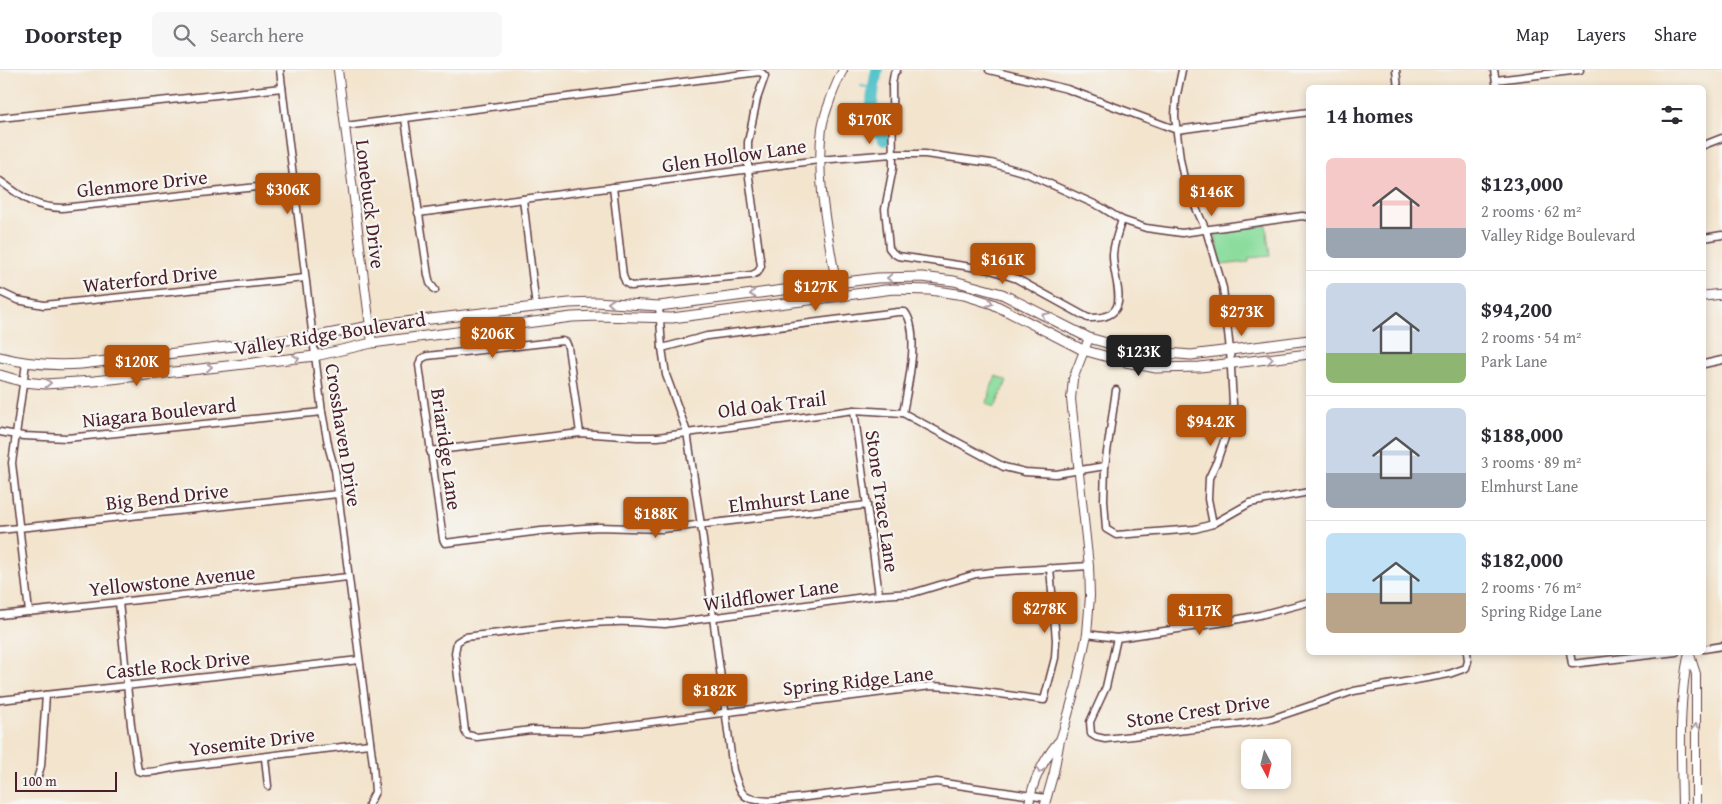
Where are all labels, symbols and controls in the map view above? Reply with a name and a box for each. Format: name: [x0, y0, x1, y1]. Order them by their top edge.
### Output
search box: [152, 12, 502, 57]
text: Doorstep: [25, 17, 122, 52]
icon: search: [170, 21, 198, 49]
text: Search here: [210, 21, 304, 49]
text: Map: [1516, 21, 1549, 48]
text: Layers: [1577, 21, 1626, 48]
text: Share: [1654, 21, 1697, 48]
text: 14 homes: [1326, 100, 1413, 131]
icon: filters: [1658, 101, 1686, 129]
pin: $170K: [835, 102, 905, 145]
text: $170K: [848, 107, 892, 131]
street label: Glen Hollow Lane: [660, 131, 808, 179]
street label: Lonebuck Drive: [349, 138, 393, 270]
street label: Glenmore Drive: [75, 162, 209, 204]
text: $123,000: [1481, 168, 1563, 199]
pin: $306K: [253, 172, 323, 215]
pin: $146K: [1177, 174, 1247, 217]
text: $306K: [266, 177, 310, 201]
icon: home: [1366, 178, 1426, 238]
text: $146K: [1190, 179, 1234, 203]
text: 2 rooms · 62 m²: [1481, 199, 1581, 223]
text: Valley Ridge Boulevard: [1481, 223, 1635, 247]
pin: $161K: [968, 242, 1038, 285]
text: $161K: [981, 247, 1025, 271]
street label: Waterford Drive: [81, 257, 219, 299]
pin: $127K: [781, 270, 851, 312]
one-way arrow: [886, 272, 894, 283]
text: $127K: [794, 274, 838, 298]
one-way arrow: [749, 288, 757, 299]
pin: $273K: [1207, 294, 1277, 337]
text: $94,200: [1481, 294, 1552, 325]
one-way arrow: [985, 297, 994, 307]
one-way arrow: [606, 298, 614, 309]
text: $273K: [1220, 299, 1264, 323]
icon: home: [1366, 303, 1426, 363]
street label: Valley Ridge Boulevard: [232, 304, 428, 362]
one-way arrow: [1042, 312, 1051, 322]
pin: $206K: [458, 316, 528, 359]
text: $206K: [471, 321, 515, 345]
text: 2 rooms · 54 m²: [1481, 325, 1581, 349]
pin: $123K: [1104, 334, 1174, 377]
text: $123K: [1117, 339, 1161, 363]
pin: $120K: [102, 344, 172, 387]
text: $120K: [115, 349, 159, 373]
text: Park Lane: [1481, 349, 1547, 373]
one-way arrow: [292, 354, 300, 365]
one-way arrow: [1266, 354, 1274, 365]
street label: Crosshaven Drive: [318, 361, 370, 509]
one-way arrow: [206, 362, 214, 373]
one-way arrow: [44, 378, 52, 388]
street label: Old Oak Trail: [716, 383, 828, 425]
street label: Briaridge Lane: [424, 386, 470, 512]
street label: Niagara Boulevard: [81, 389, 238, 434]
pin: $94.2K: [1170, 404, 1252, 447]
text: $94.2K: [1187, 409, 1235, 433]
text: $188,000: [1481, 419, 1563, 450]
street label: Stone Trace Lane: [859, 428, 907, 574]
icon: home: [1366, 428, 1426, 488]
text: 3 rooms · 89 m²: [1481, 450, 1581, 474]
text: Elmhurst Lane: [1481, 474, 1578, 498]
street label: Big Bend Drive: [104, 475, 230, 517]
street label: Elmhurst Lane: [727, 476, 851, 520]
pin: $188K: [621, 496, 691, 539]
text: $188K: [634, 501, 678, 525]
text: $182,000: [1481, 544, 1563, 575]
icon: home: [1366, 553, 1426, 613]
street label: Yellowstone Avenue: [87, 557, 257, 603]
street label: Wildflower Lane: [701, 570, 841, 618]
text: 2 rooms · 76 m²: [1481, 575, 1581, 599]
pin: $278K: [1010, 592, 1080, 634]
pin: $117K: [1165, 594, 1235, 636]
text: $278K: [1023, 596, 1067, 620]
text: $117K: [1178, 598, 1222, 622]
text: Spring Ridge Lane: [1481, 599, 1602, 623]
street label: Castle Rock Drive: [105, 642, 251, 686]
street label: Spring Ridge Lane: [781, 658, 935, 702]
pin: $182K: [680, 674, 750, 716]
text: $182K: [693, 678, 737, 702]
street label: Stone Crest Drive: [1124, 686, 1272, 734]
street label: Yosemite Drive: [188, 719, 316, 763]
one-way arrow: [1691, 723, 1701, 730]
north arrow: [1241, 739, 1291, 789]
map controls: [1241, 739, 1291, 789]
one-way arrow: [1036, 765, 1046, 774]
scale bar: [15, 769, 118, 792]
text: 100 m: [22, 771, 57, 791]

